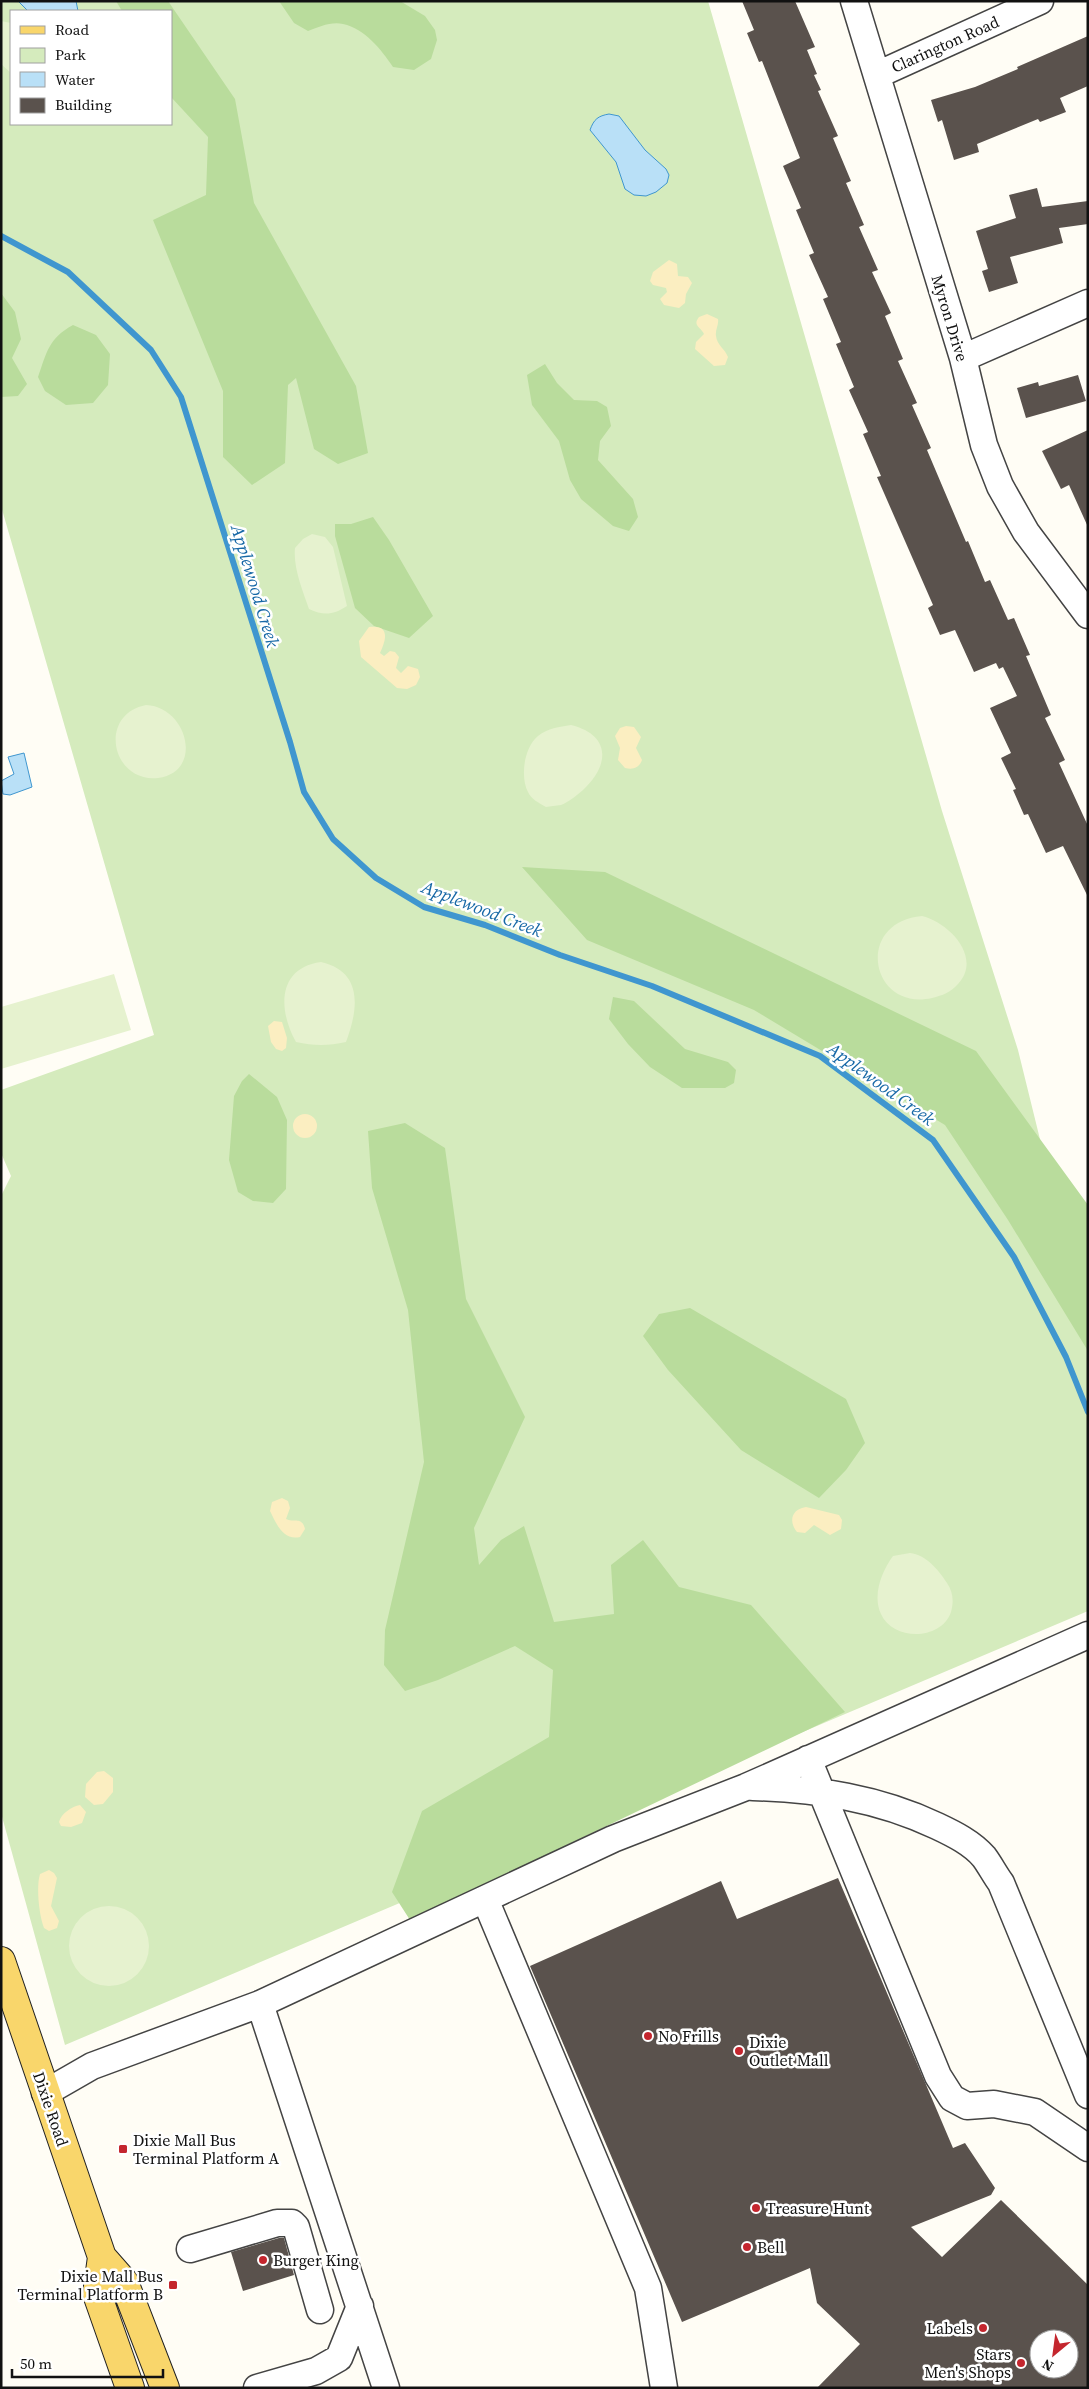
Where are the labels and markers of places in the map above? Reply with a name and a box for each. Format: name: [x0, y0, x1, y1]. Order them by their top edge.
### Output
place label: No Frills: [658, 2025, 719, 2047]
marker: No Frills: [642, 2030, 654, 2042]
place label: Dixie Outlet Mall: [749, 2031, 829, 2071]
marker: Dixie Outlet Mall: [733, 2045, 745, 2057]
place label: Dixie Mall Bus Terminal Platform A: [133, 2129, 279, 2169]
marker: Dixie Mall Bus Terminal Platform A: [117, 2143, 129, 2155]
place label: Treasure Hunt: [766, 2197, 870, 2219]
marker: Treasure Hunt: [750, 2202, 762, 2214]
place label: Bell: [757, 2236, 785, 2258]
marker: Bell: [741, 2241, 753, 2253]
place label: Burger King: [273, 2249, 359, 2271]
marker: Burger King: [257, 2254, 269, 2266]
place label: Dixie Mall Bus Terminal Platform B: [17, 2265, 163, 2305]
marker: Dixie Mall Bus Terminal Platform B: [167, 2279, 179, 2291]
place label: Labels: [926, 2317, 973, 2339]
marker: Labels: [977, 2322, 989, 2334]
place label: Stars Men's Shops: [924, 2343, 1011, 2383]
marker: Stars Men's Shops: [1015, 2357, 1027, 2369]

